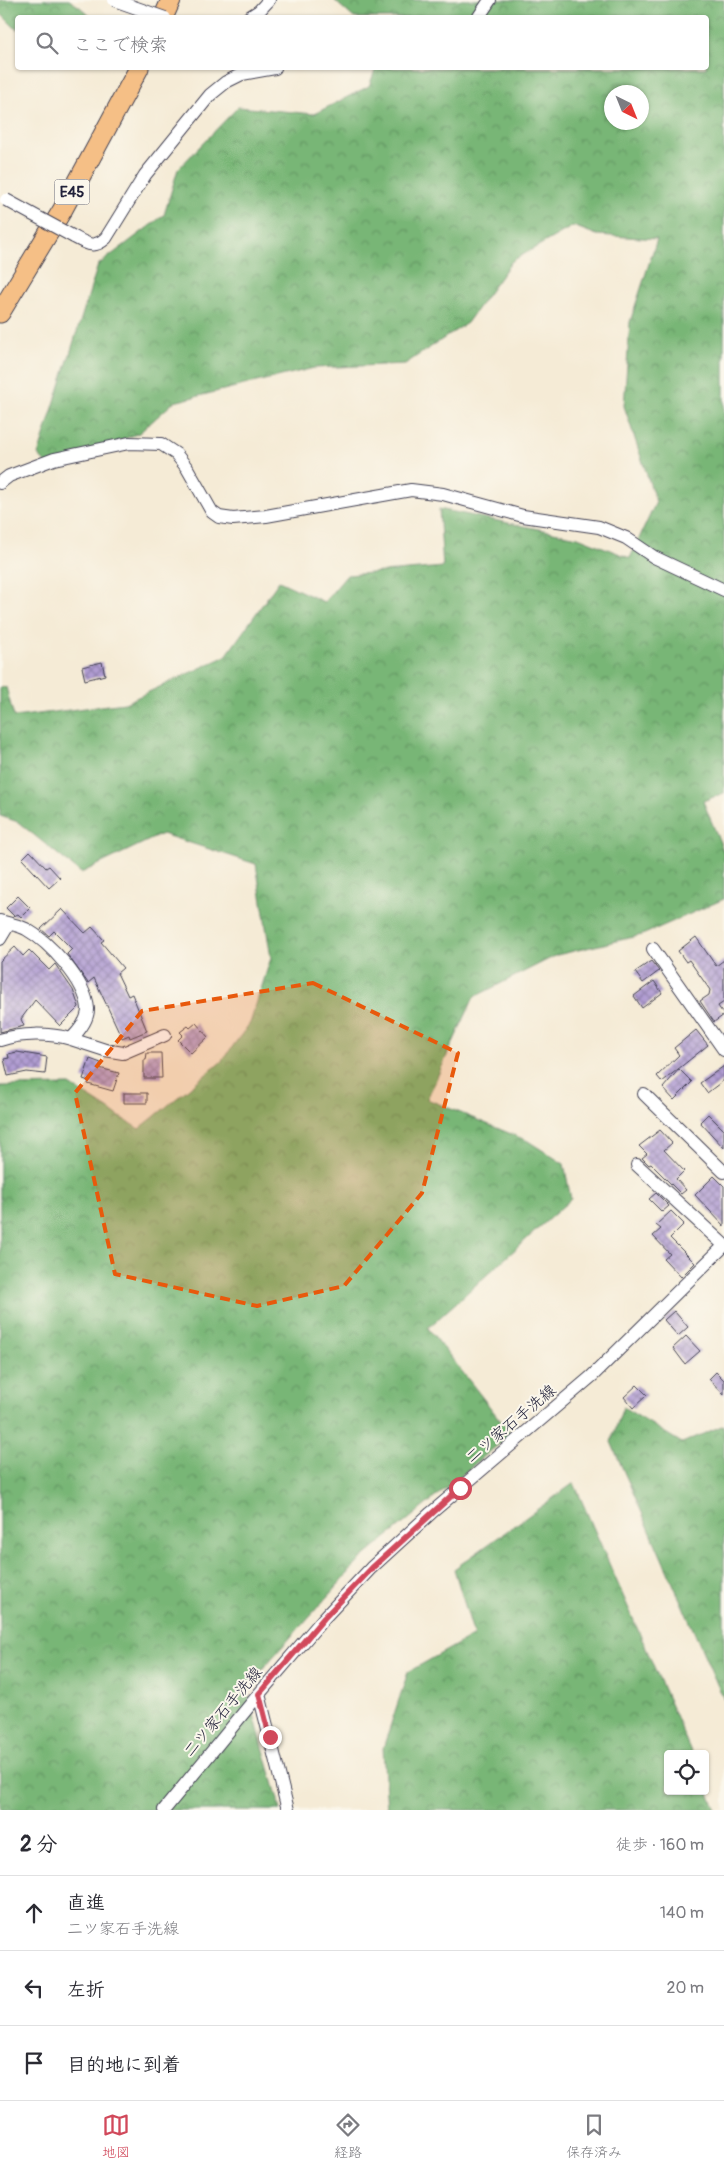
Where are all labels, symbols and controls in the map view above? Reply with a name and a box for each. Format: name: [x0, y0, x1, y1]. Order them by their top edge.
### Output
search box: [15, 15, 709, 70]
icon: search: [33, 29, 61, 57]
text: ここで検索: [73, 33, 168, 57]
north arrow: [604, 85, 649, 130]
road number: E45: [54, 180, 90, 204]
street label: 二ツ家石手洗線: [462, 1380, 560, 1468]
route start: [449, 1477, 472, 1500]
street label: 二ツ家石手洗線: [179, 1663, 267, 1761]
route end: [259, 1726, 282, 1749]
map controls: [664, 1750, 709, 1795]
button: locate: [664, 1750, 709, 1795]
text: 2 分: [20, 1831, 57, 1858]
text: 徒歩 · 160 m: [616, 1835, 704, 1855]
text: 直進: [67, 1891, 105, 1915]
icon: ahead: [20, 1899, 48, 1927]
text: 140 m: [660, 1903, 704, 1923]
text: 二ツ家石手洗線: [67, 1919, 179, 1939]
icon: left: [20, 1974, 48, 2002]
text: 左折: [67, 1978, 105, 2002]
text: 20 m: [666, 1978, 704, 1998]
icon: arrive: [20, 2049, 48, 2077]
text: 目的地に到着: [67, 2053, 181, 2077]
tab: 地図: [102, 2111, 130, 2161]
tab: 経路: [334, 2111, 362, 2161]
tab: 保存済み: [566, 2111, 622, 2161]

